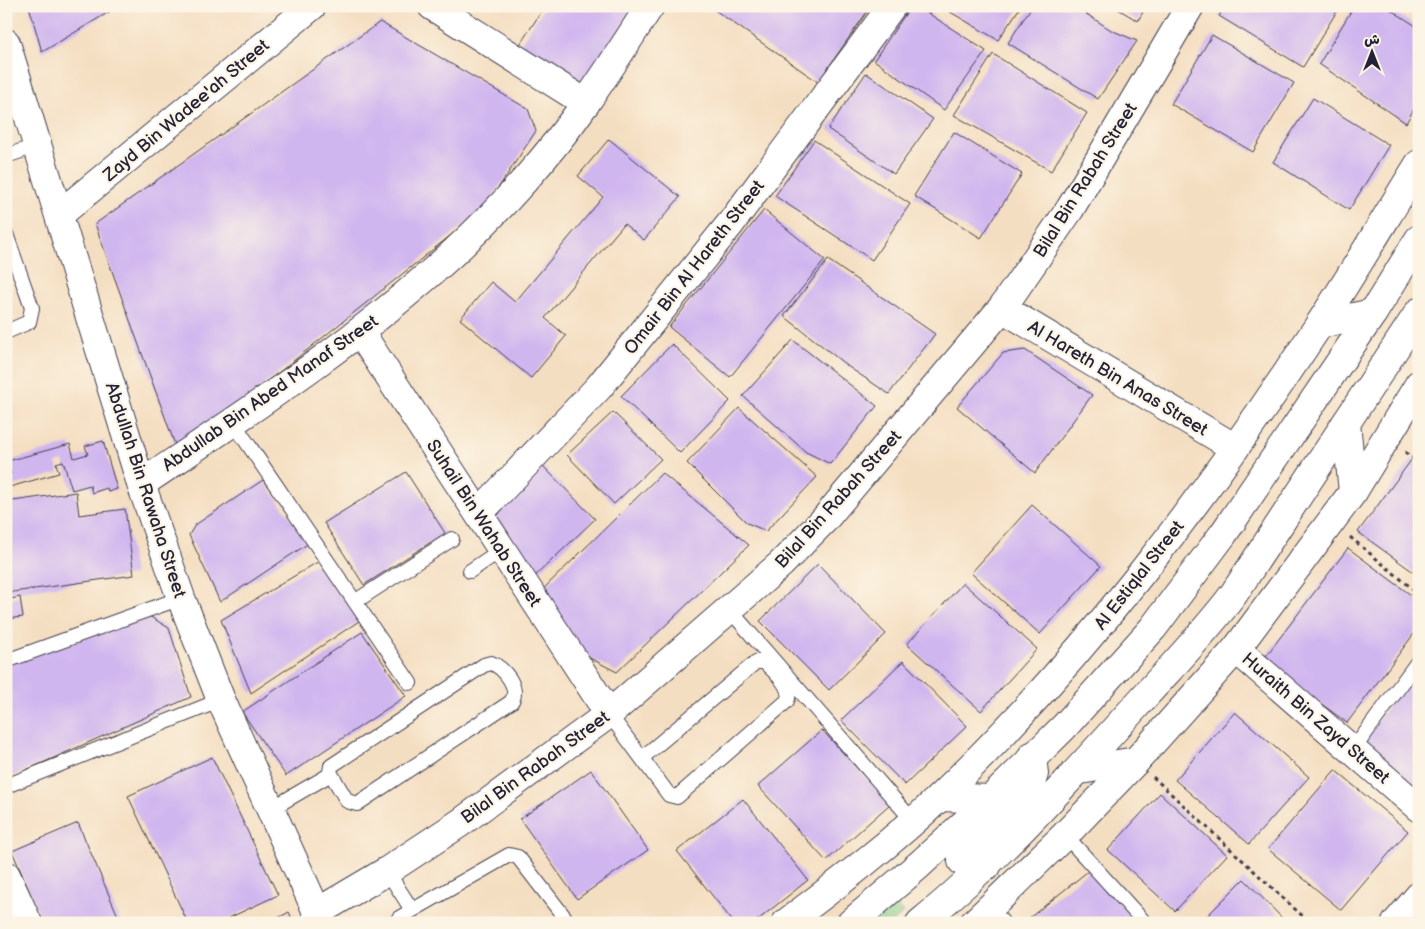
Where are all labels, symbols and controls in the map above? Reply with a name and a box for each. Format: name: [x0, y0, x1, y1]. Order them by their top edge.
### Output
north arrow: [1348, 28, 1398, 78]
text: ش: [1364, 31, 1380, 48]
street label: Zayd Bin Wadee'ah Street: [98, 35, 274, 187]
street label: Bilal Bin Rabah Street: [1029, 99, 1142, 261]
street label: Omair Bin Al Hareth Street: [620, 176, 769, 359]
street label: Abdullab Bin Abed Manaf Street: [158, 310, 383, 476]
street label: Al Hareth Bin Anas Street: [1024, 316, 1212, 441]
street label: Abdullah Bin Rawaha Street: [101, 380, 190, 601]
street label: Bilal Bin Rabah Street: [771, 426, 906, 573]
street label: Suhail Bin Wahab Street: [422, 436, 546, 611]
street label: Al Estiqlal Street: [1090, 516, 1189, 634]
street label: Huraith Bin Zayd Street: [1238, 649, 1394, 789]
street label: Bilal Bin Rabah Street: [457, 706, 614, 828]

